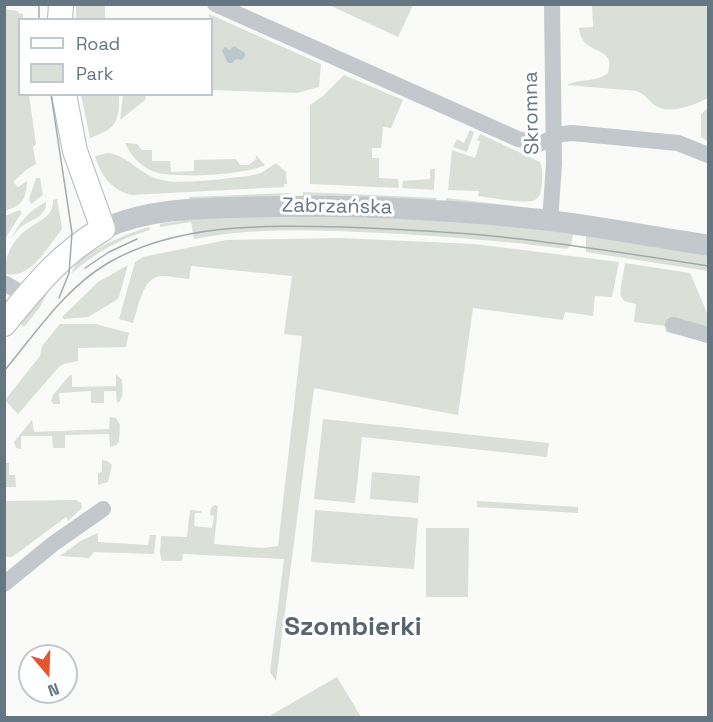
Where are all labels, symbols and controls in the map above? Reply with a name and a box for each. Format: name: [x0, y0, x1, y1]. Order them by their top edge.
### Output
legend: [18, 18, 213, 96]
text: Road: [76, 32, 120, 55]
text: Park: [76, 62, 113, 85]
street label: Skromna: [519, 71, 545, 155]
street label: Zabrzańska: [282, 194, 392, 220]
district label: Szombierki: [284, 612, 422, 644]
north arrow: [18, 644, 78, 704]
text: N: [45, 678, 62, 701]

